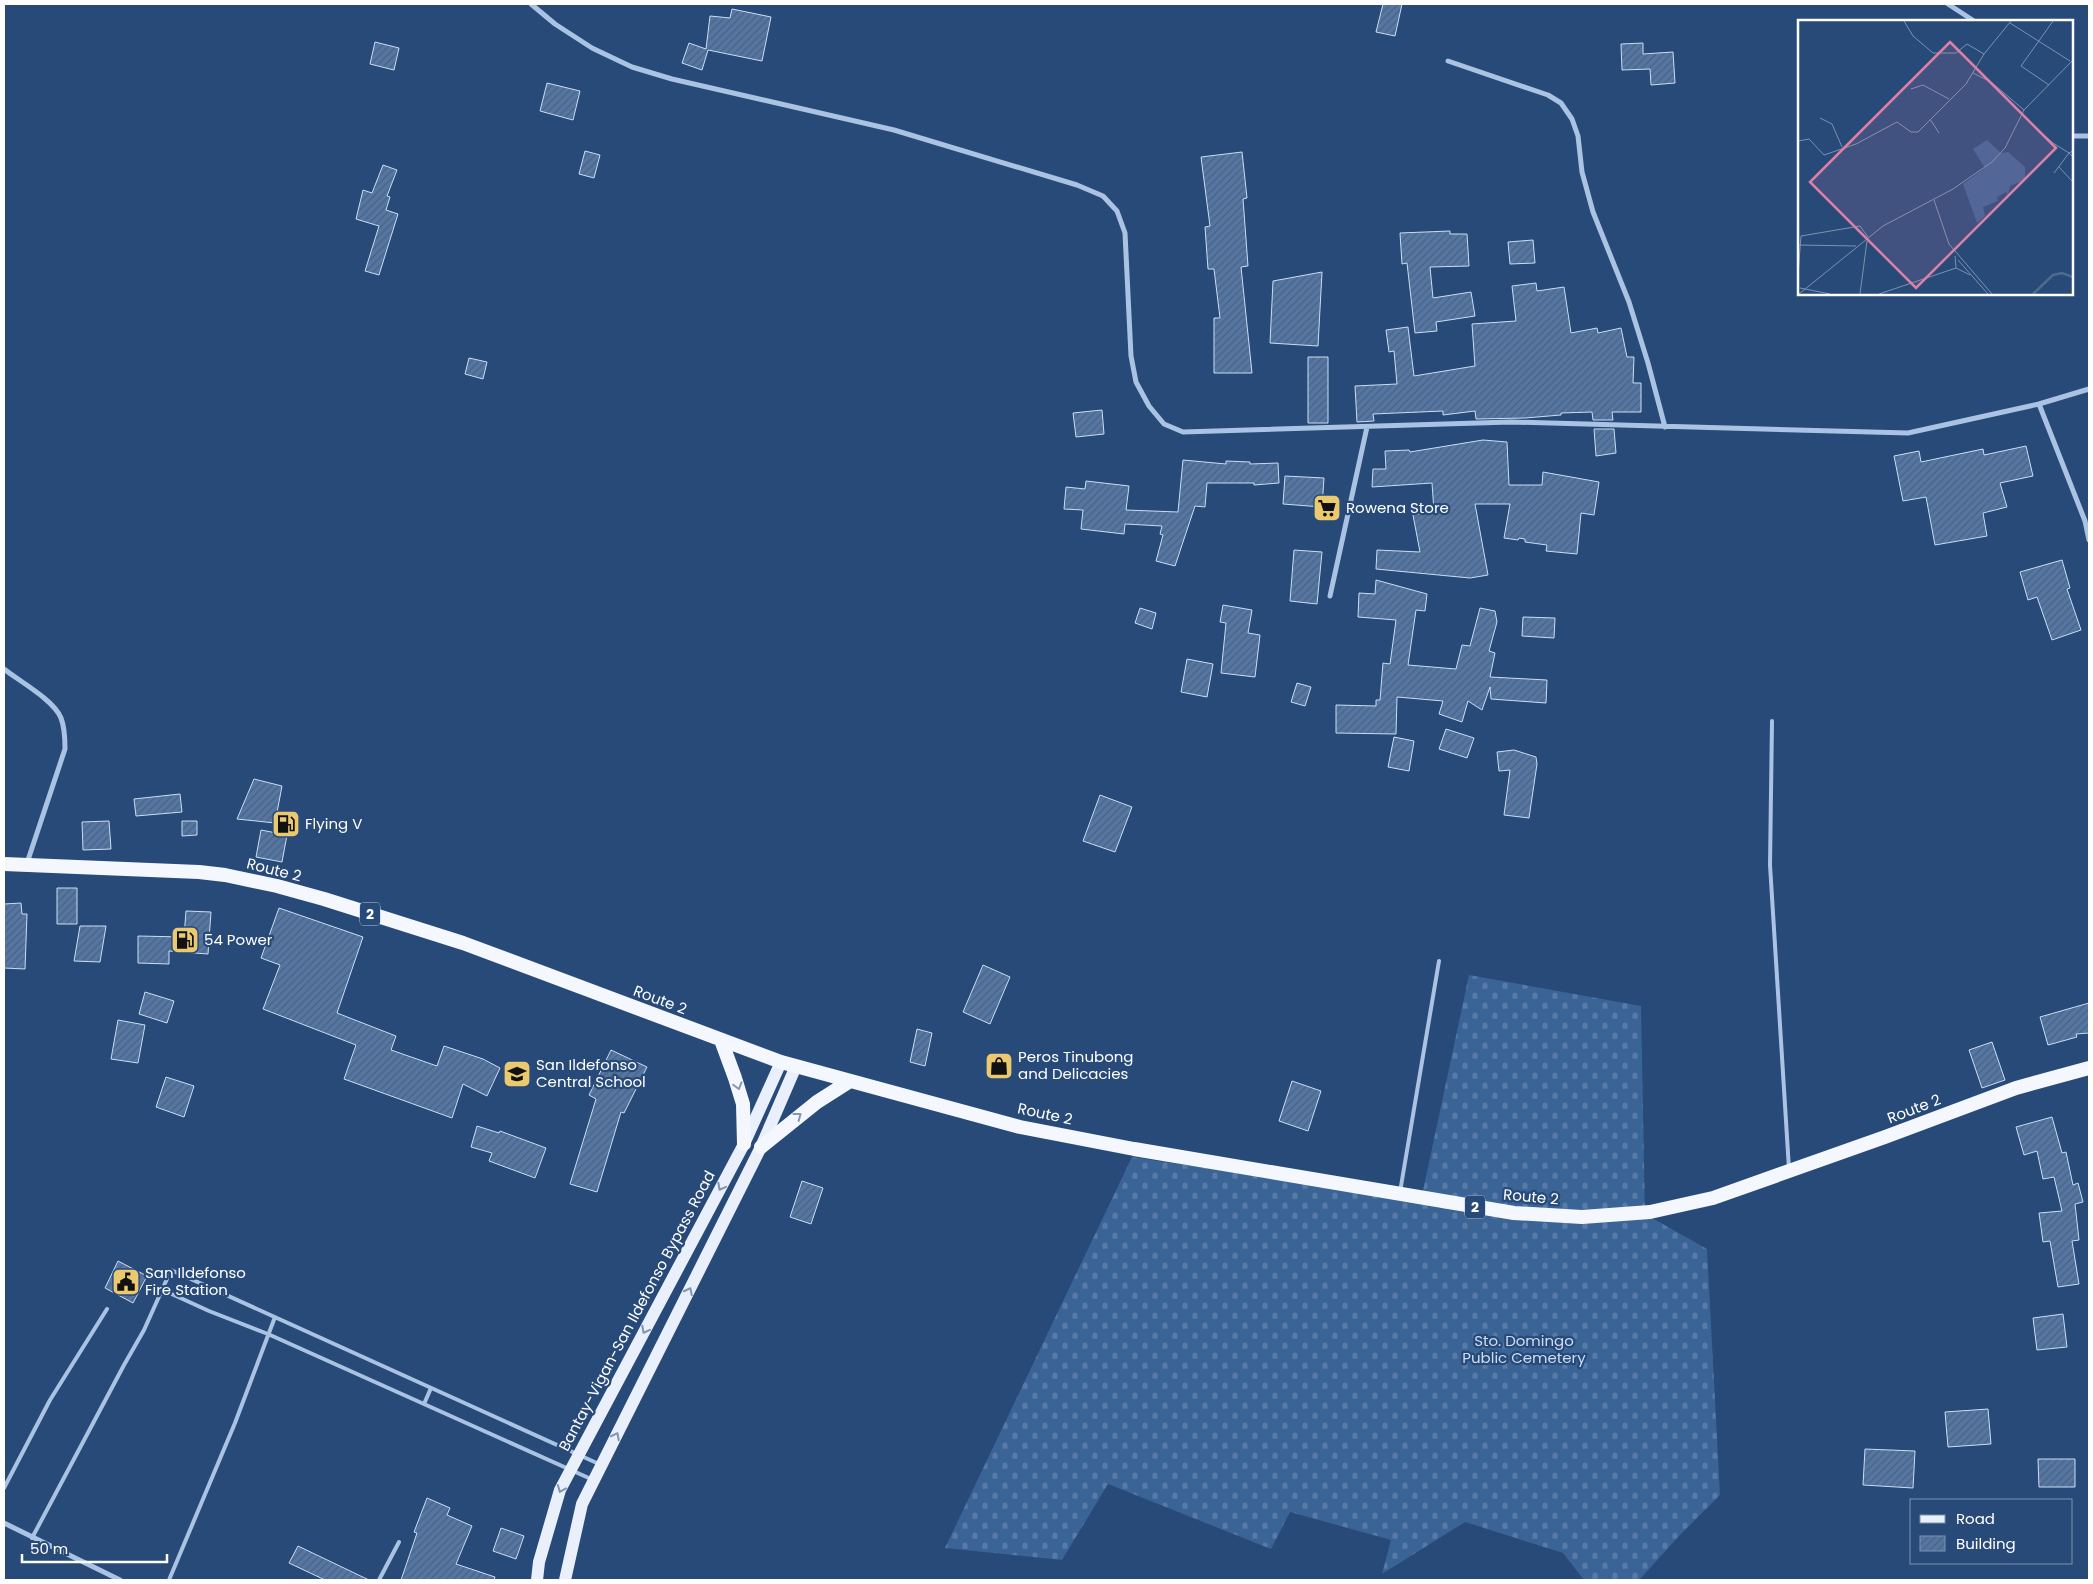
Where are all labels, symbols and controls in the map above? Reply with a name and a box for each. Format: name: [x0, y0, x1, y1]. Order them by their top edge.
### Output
inset map: [1798, 20, 2073, 295]
supermarket icon: Rowena Store: [1312, 493, 1342, 523]
place label: Rowena Store: [1346, 497, 1449, 518]
fuel station icon: Flying V: [271, 809, 301, 839]
place label: Flying V: [305, 813, 362, 834]
street label: Route 2: [245, 853, 304, 886]
road number: 2: [360, 902, 380, 926]
fuel station icon: 54 Power: [170, 925, 200, 955]
place label: 54 Power: [204, 929, 273, 950]
street label: Route 2: [630, 980, 690, 1019]
place label: Peros Tinubong and Delicacies: [1018, 1046, 1134, 1084]
shop icon: Peros Tinubong and Delicacies: [984, 1051, 1014, 1081]
place label: San Ildefonso Central School: [536, 1054, 646, 1092]
school or university icon: San Ildefonso Central School: [502, 1059, 532, 1089]
one-way arrow: [732, 1081, 742, 1089]
street label: Route 2: [1884, 1089, 1944, 1128]
street label: Route 2: [1016, 1097, 1075, 1130]
one-way arrow: [792, 1113, 802, 1122]
street label: Bantay-Vigan-San Ildefonso Bypass Road: [553, 1167, 720, 1455]
one-way arrow: [718, 1181, 728, 1190]
street label: Route 2: [1502, 1184, 1560, 1209]
road number: 2: [1465, 1196, 1485, 1218]
place label: San Ildefonso Fire Station: [145, 1262, 246, 1300]
public building icon: San Ildefonso Fire Station: [111, 1267, 141, 1297]
one-way arrow: [683, 1287, 693, 1296]
one-way arrow: [641, 1325, 651, 1334]
park label: Sto. Domingo Public Cemetery: [1462, 1330, 1586, 1368]
one-way arrow: [610, 1433, 620, 1442]
one-way arrow: [557, 1484, 568, 1493]
legend: [1910, 1499, 2073, 1564]
text: Road: [1956, 1508, 1995, 1529]
scale bar: [22, 1532, 168, 1564]
text: Building: [1956, 1533, 2016, 1554]
text: 50 m: [30, 1538, 68, 1559]

